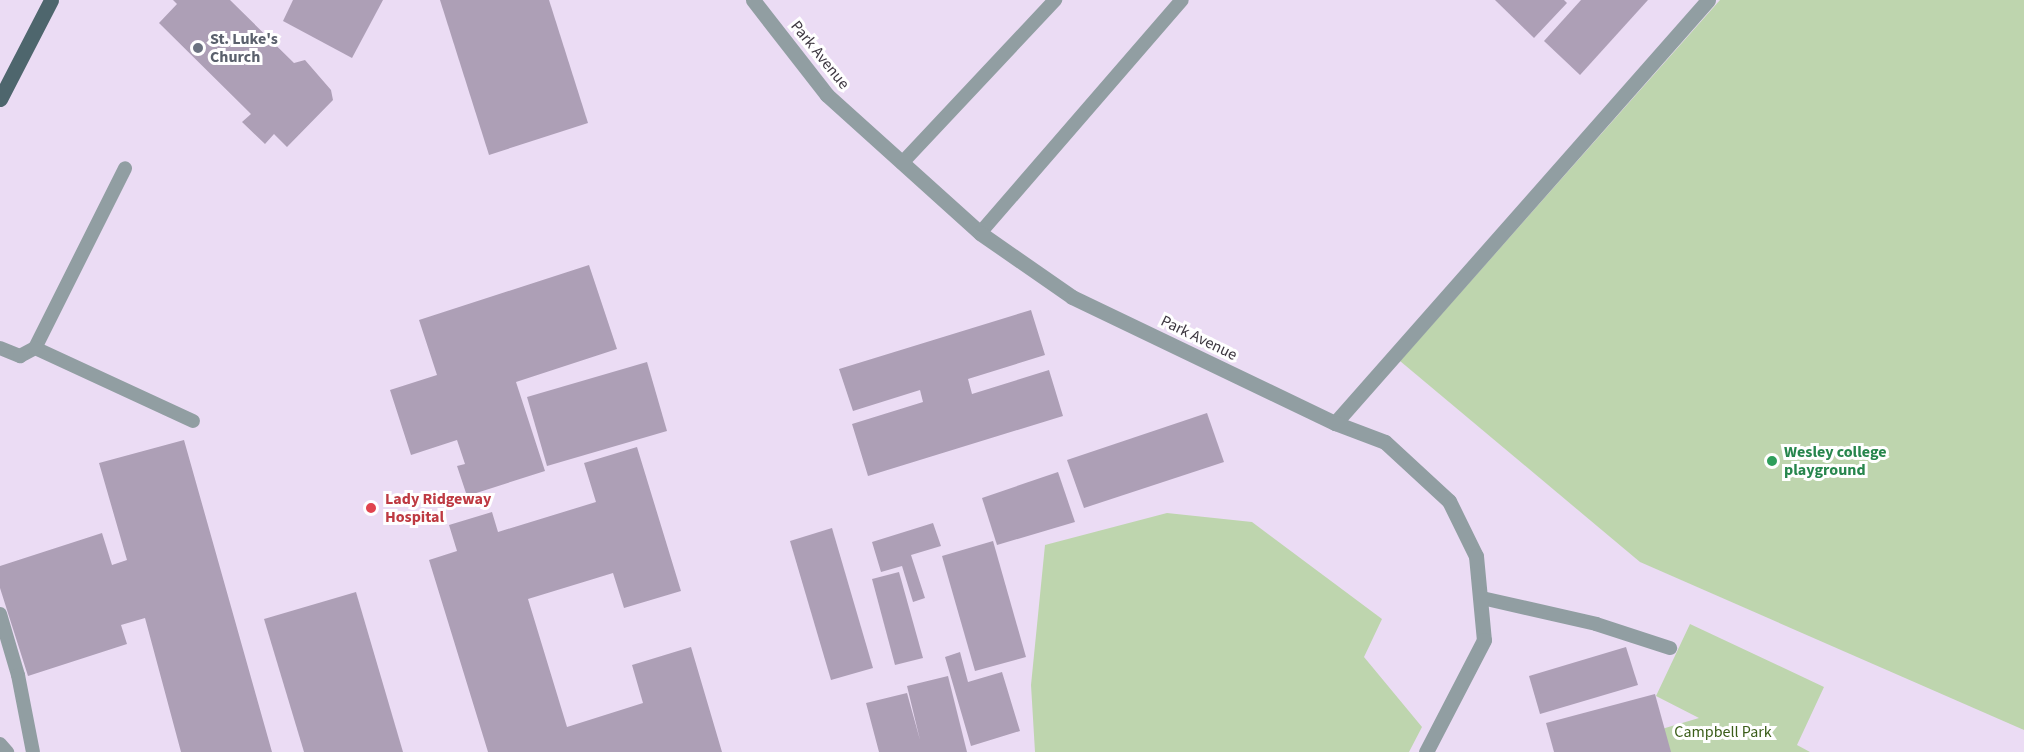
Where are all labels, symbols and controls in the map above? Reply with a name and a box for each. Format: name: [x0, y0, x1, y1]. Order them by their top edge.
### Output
street label: Park Avenue: [787, 17, 853, 93]
place label: St. Luke's Church: [210, 29, 278, 67]
marker: St. Luke's Church: [191, 41, 205, 55]
street label: Park Avenue: [1158, 311, 1240, 365]
place label: Wesley college playground: [1784, 442, 1886, 480]
marker: Wesley college playground: [1765, 454, 1779, 468]
place label: Lady Ridgeway Hospital: [385, 489, 491, 527]
marker: Lady Ridgeway Hospital: [362, 499, 380, 517]
park label: Campbell Park: [1674, 722, 1772, 742]

